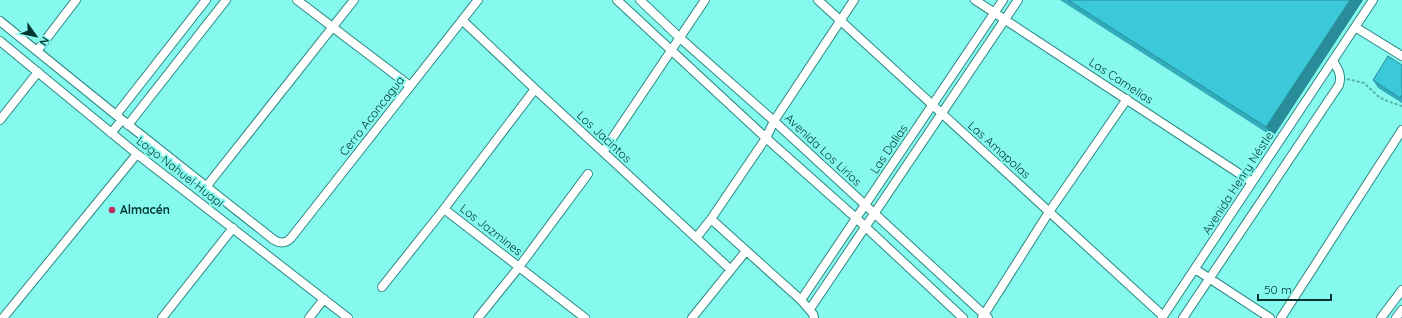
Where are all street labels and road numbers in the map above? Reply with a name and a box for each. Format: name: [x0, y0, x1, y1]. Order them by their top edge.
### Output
street label: Las Camelias: [1086, 54, 1157, 107]
street label: Cerro Aconcagua: [336, 73, 407, 159]
street label: Los Jacintos: [574, 108, 635, 166]
street label: Avenida Los Lirios: [782, 110, 865, 189]
street label: Las Amapolas: [965, 118, 1034, 182]
street label: Las Dalias: [867, 121, 911, 176]
street label: Avenida Henry Néstle: [1199, 128, 1277, 237]
street label: Lago Nahuel Huapi: [134, 133, 227, 210]
street label: Los Jazmines: [457, 201, 526, 259]

